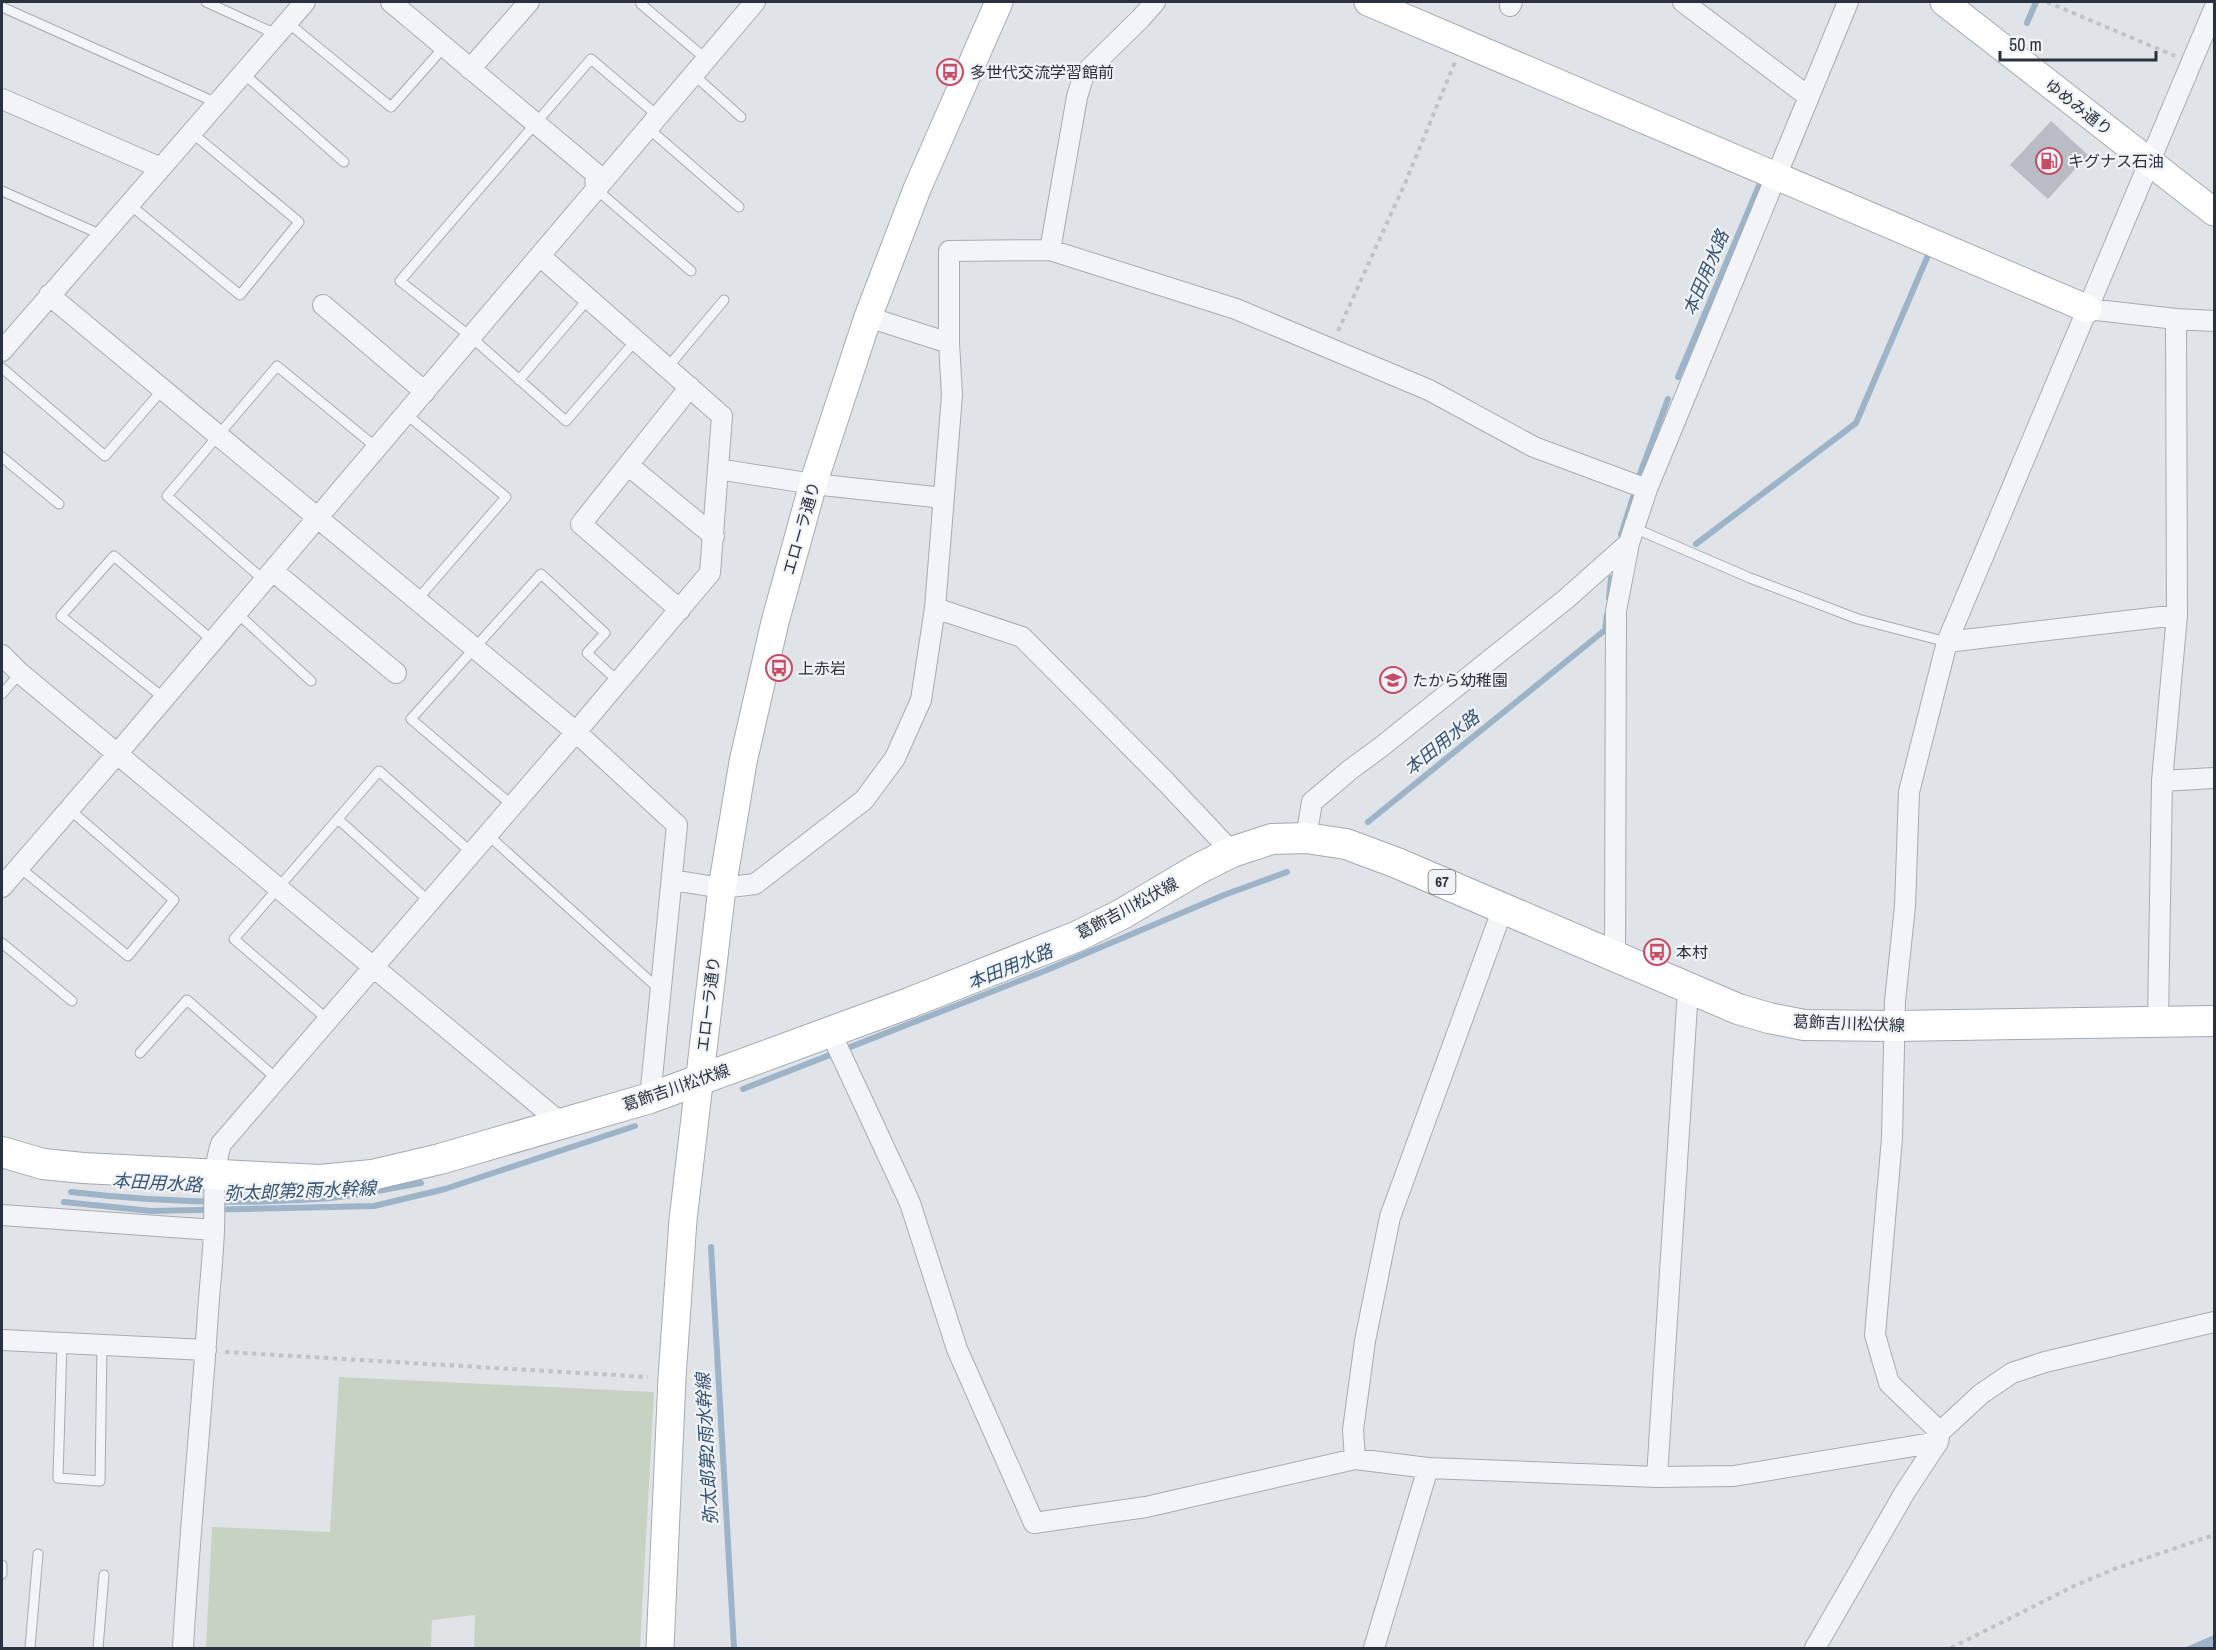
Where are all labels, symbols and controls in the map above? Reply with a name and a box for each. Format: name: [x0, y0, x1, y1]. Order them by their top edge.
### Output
scale bar: [2000, 24, 2156, 62]
text: 50 m: [2009, 32, 2042, 57]
bus stop icon: 多世代交流学習館前: [935, 57, 965, 87]
place label: 多世代交流学習館前: [970, 61, 1114, 83]
street label: ゆめみ通り: [2041, 74, 2117, 140]
fuel station icon: キグナス石油: [2034, 146, 2064, 176]
place label: キグナス石油: [2068, 150, 2164, 172]
water label: 本田用水路: [1676, 225, 1735, 319]
street label: エローラ通り: [777, 479, 825, 577]
bus stop icon: 上赤岩: [764, 653, 794, 683]
place label: 上赤岩: [798, 657, 846, 679]
school or university icon: たから幼稚園: [1378, 665, 1408, 695]
place label: たから幼稚園: [1412, 669, 1508, 691]
water label: 本田用水路: [1399, 703, 1486, 781]
road number: 67: [1428, 870, 1456, 894]
street label: 葛飾吉川松伏線: [1072, 872, 1182, 944]
water label: 本田用水路: [963, 937, 1058, 995]
bus stop icon: 本村: [1642, 937, 1672, 967]
place label: 本村: [1676, 941, 1708, 963]
street label: エローラ通り: [691, 955, 725, 1053]
street label: 葛飾吉川松伏線: [1793, 1010, 1905, 1036]
street label: 葛飾吉川松伏線: [619, 1058, 733, 1116]
water label: 本田用水路: [111, 1168, 205, 1197]
water label: 弥太郎第2雨水幹線: [223, 1175, 378, 1206]
water label: 弥太郎第2雨水幹線: [690, 1370, 723, 1526]

